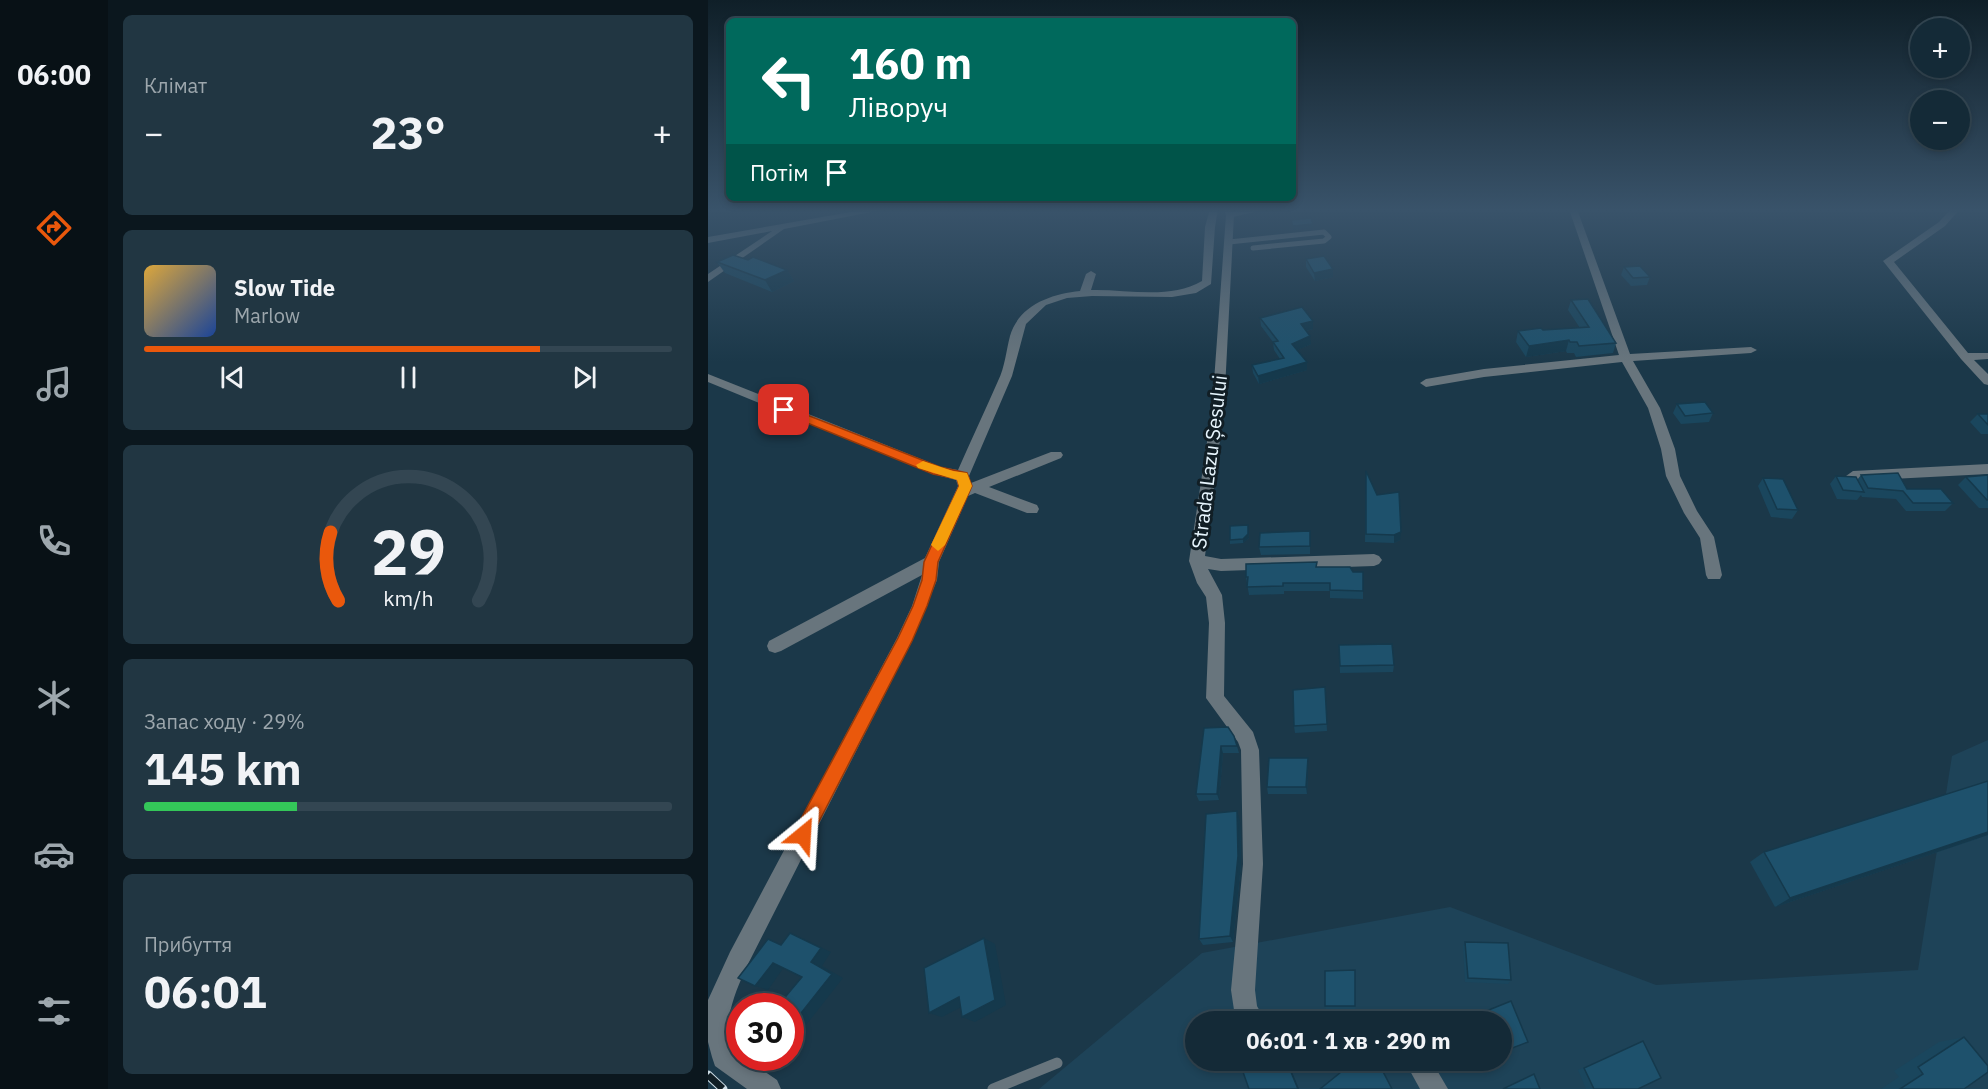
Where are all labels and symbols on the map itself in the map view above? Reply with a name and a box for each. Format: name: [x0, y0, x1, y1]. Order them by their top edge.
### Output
street label: Strada Lazu Șesului: [1185, 373, 1233, 551]
pin: [758, 384, 809, 435]
position arrow: [771, 803, 835, 867]
speed limit sign: 30: [726, 993, 804, 1071]

